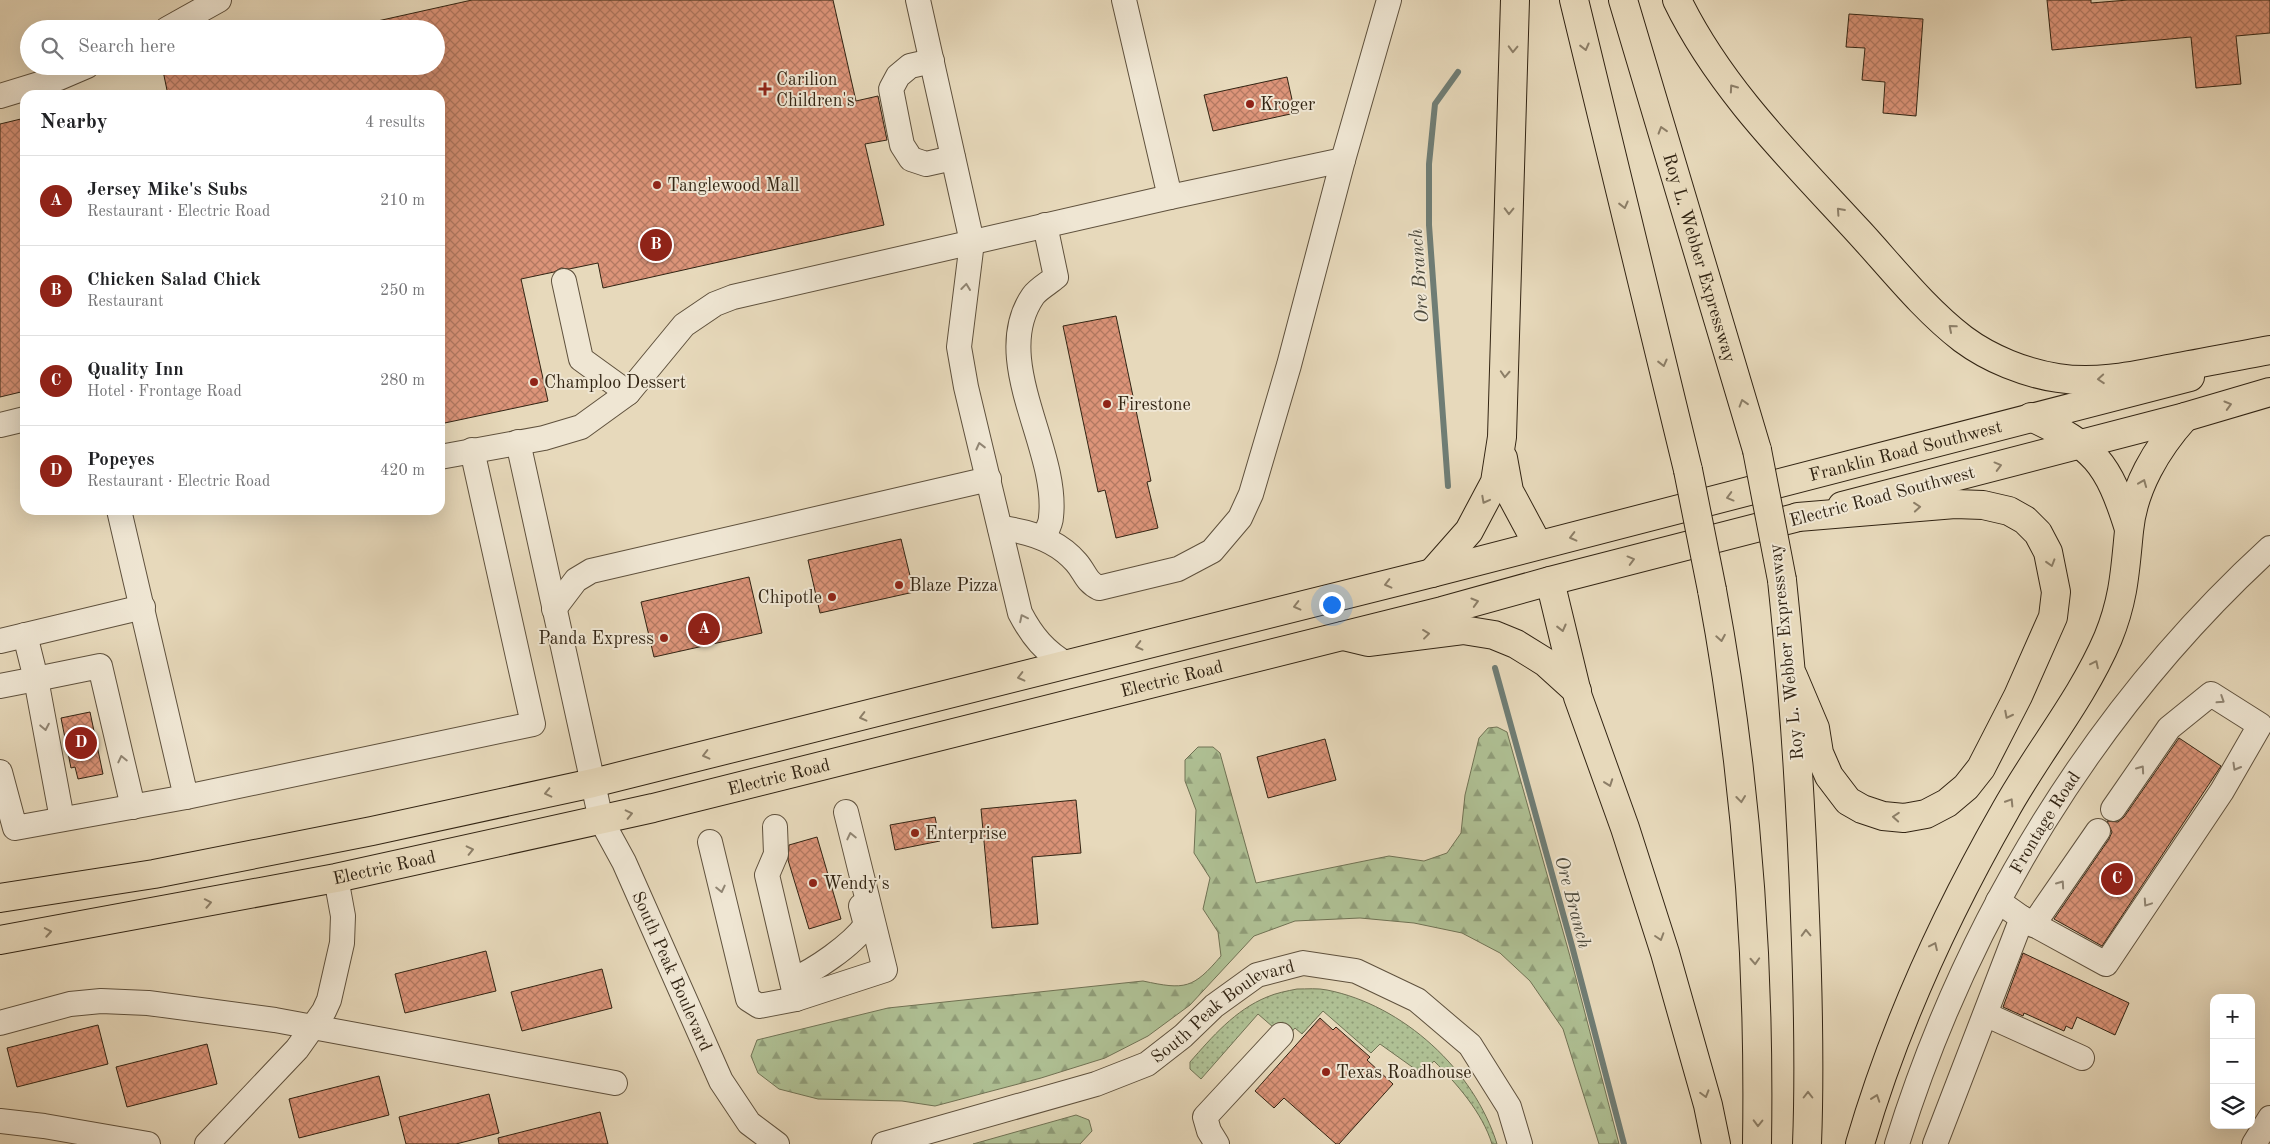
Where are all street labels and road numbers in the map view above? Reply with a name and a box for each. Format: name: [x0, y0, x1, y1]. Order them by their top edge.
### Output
street label: Roy L. Webber Expressway: [1659, 151, 1739, 365]
street label: Franklin Road Southwest: [1807, 418, 2004, 485]
street label: Electric Road Southwest: [1788, 464, 1977, 530]
street label: Roy L. Webber Expressway: [1767, 542, 1807, 761]
street label: Electric Road: [1119, 658, 1225, 701]
street label: Electric Road: [726, 756, 832, 799]
street label: Frontage Road: [2007, 768, 2084, 877]
street label: Electric Road: [331, 848, 438, 888]
street label: South Peak Boulevard: [628, 889, 715, 1054]
street label: South Peak Boulevard: [1148, 958, 1297, 1067]

